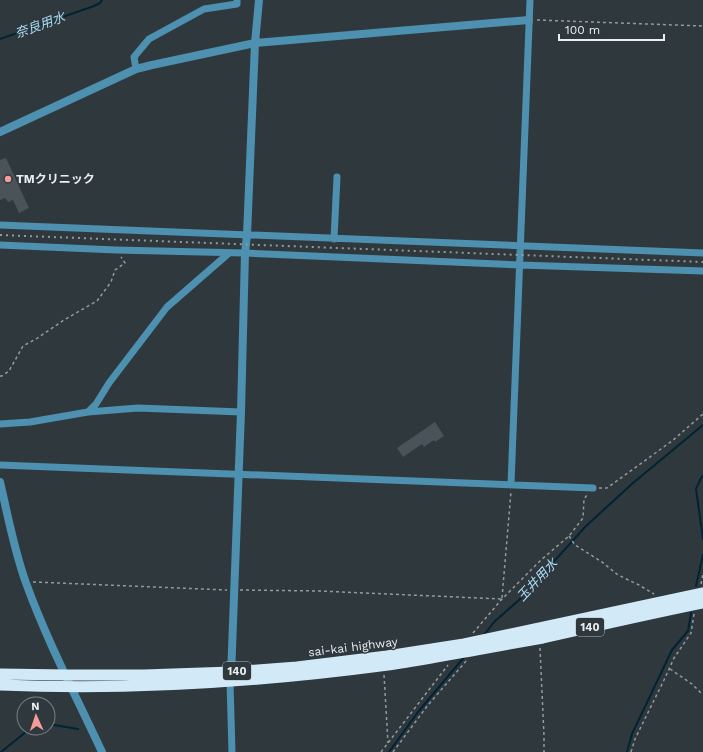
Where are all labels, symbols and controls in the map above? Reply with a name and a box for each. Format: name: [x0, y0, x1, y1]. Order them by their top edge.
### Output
water label: 奈良用水: [13, 8, 69, 41]
scale bar: [559, 16, 664, 42]
text: 100 m: [565, 23, 600, 37]
place label: TMクリニック: [16, 172, 95, 186]
marker: TMクリニック: [3, 174, 13, 184]
water label: 玉井用水: [514, 554, 562, 604]
road number: 140: [576, 618, 604, 636]
street label: sai-kai highway: [307, 634, 399, 659]
road number: 140: [223, 662, 251, 680]
north arrow: [16, 696, 56, 736]
text: N: [31, 700, 40, 713]

